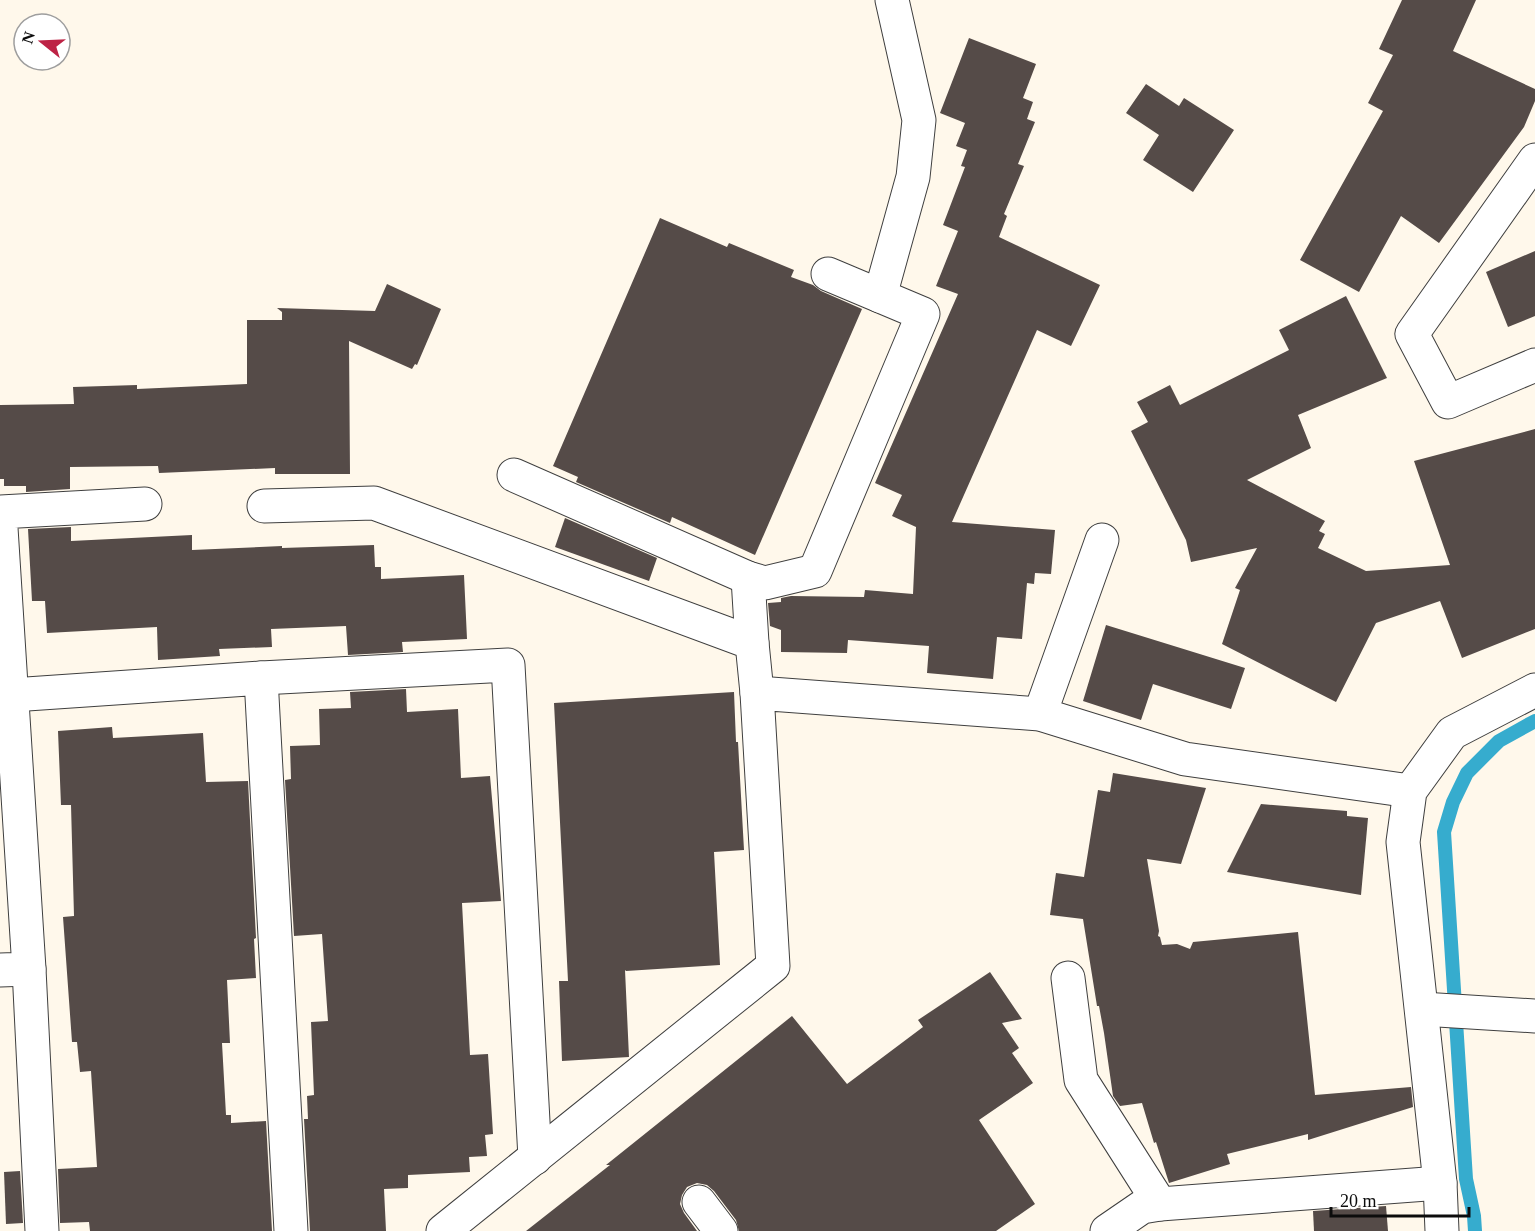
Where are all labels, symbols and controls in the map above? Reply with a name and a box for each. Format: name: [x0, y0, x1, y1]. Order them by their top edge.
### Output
north arrow: [12, 12, 72, 72]
text: N: [18, 29, 38, 46]
scale bar: [1331, 1180, 1469, 1218]
text: 20 m: [1340, 1191, 1377, 1211]

